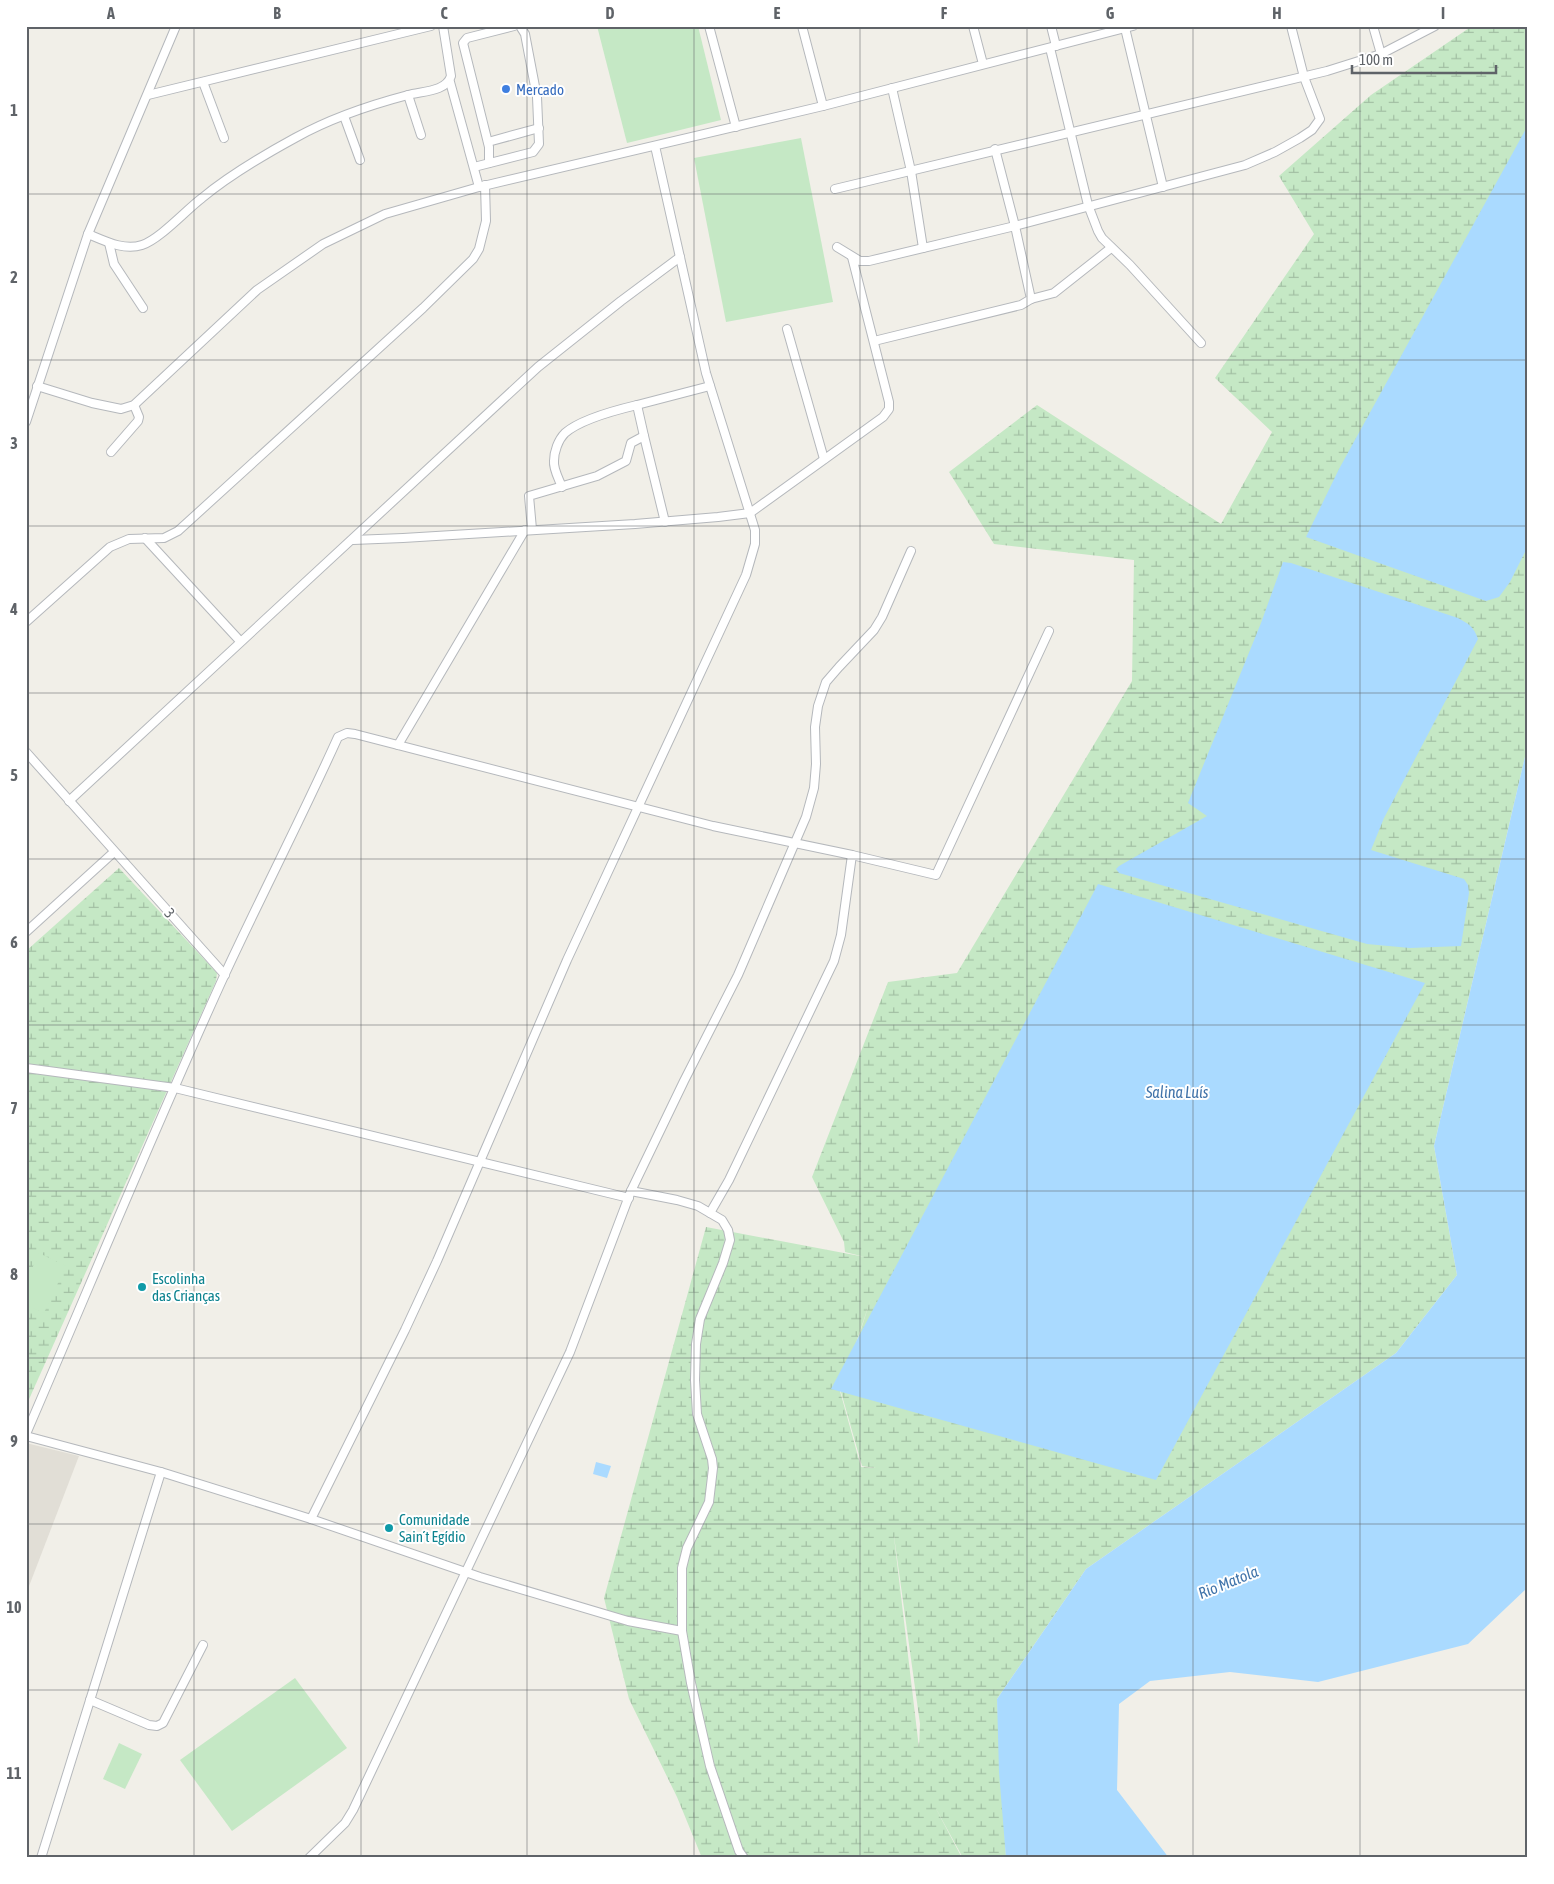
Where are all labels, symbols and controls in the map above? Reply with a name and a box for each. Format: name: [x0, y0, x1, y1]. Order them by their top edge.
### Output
text: A: [106, 4, 115, 22]
text: B: [273, 4, 281, 22]
text: C: [440, 4, 448, 22]
text: D: [606, 4, 615, 22]
text: E: [774, 4, 781, 22]
text: F: [941, 4, 948, 22]
text: G: [1106, 4, 1115, 22]
text: H: [1272, 4, 1282, 22]
text: I: [1441, 4, 1445, 22]
scale bar: [1352, 42, 1495, 74]
text: 100 m: [1359, 51, 1393, 68]
place label: Mercado: [516, 81, 564, 98]
marker: Mercado: [500, 83, 512, 95]
text: 1: [10, 101, 18, 119]
text: 2: [10, 268, 18, 286]
text: 3: [10, 434, 18, 452]
text: 4: [9, 600, 18, 618]
text: 5: [10, 766, 18, 784]
street label: 3: [161, 905, 179, 921]
text: 6: [10, 933, 18, 951]
water label: Salina Luís: [1145, 1083, 1209, 1101]
text: 7: [10, 1099, 18, 1117]
text: 8: [10, 1265, 18, 1283]
place label: Escolinha das Crianças: [152, 1270, 220, 1304]
marker: Escolinha das Crianças: [136, 1281, 148, 1293]
text: 9: [10, 1432, 18, 1450]
place label: Comunidade Sain´t Egídio: [399, 1511, 470, 1545]
marker: Comunidade Sain´t Egídio: [383, 1522, 395, 1534]
water label: Rio Matola: [1195, 1562, 1261, 1602]
text: 10: [6, 1598, 22, 1616]
text: 11: [6, 1764, 22, 1782]

